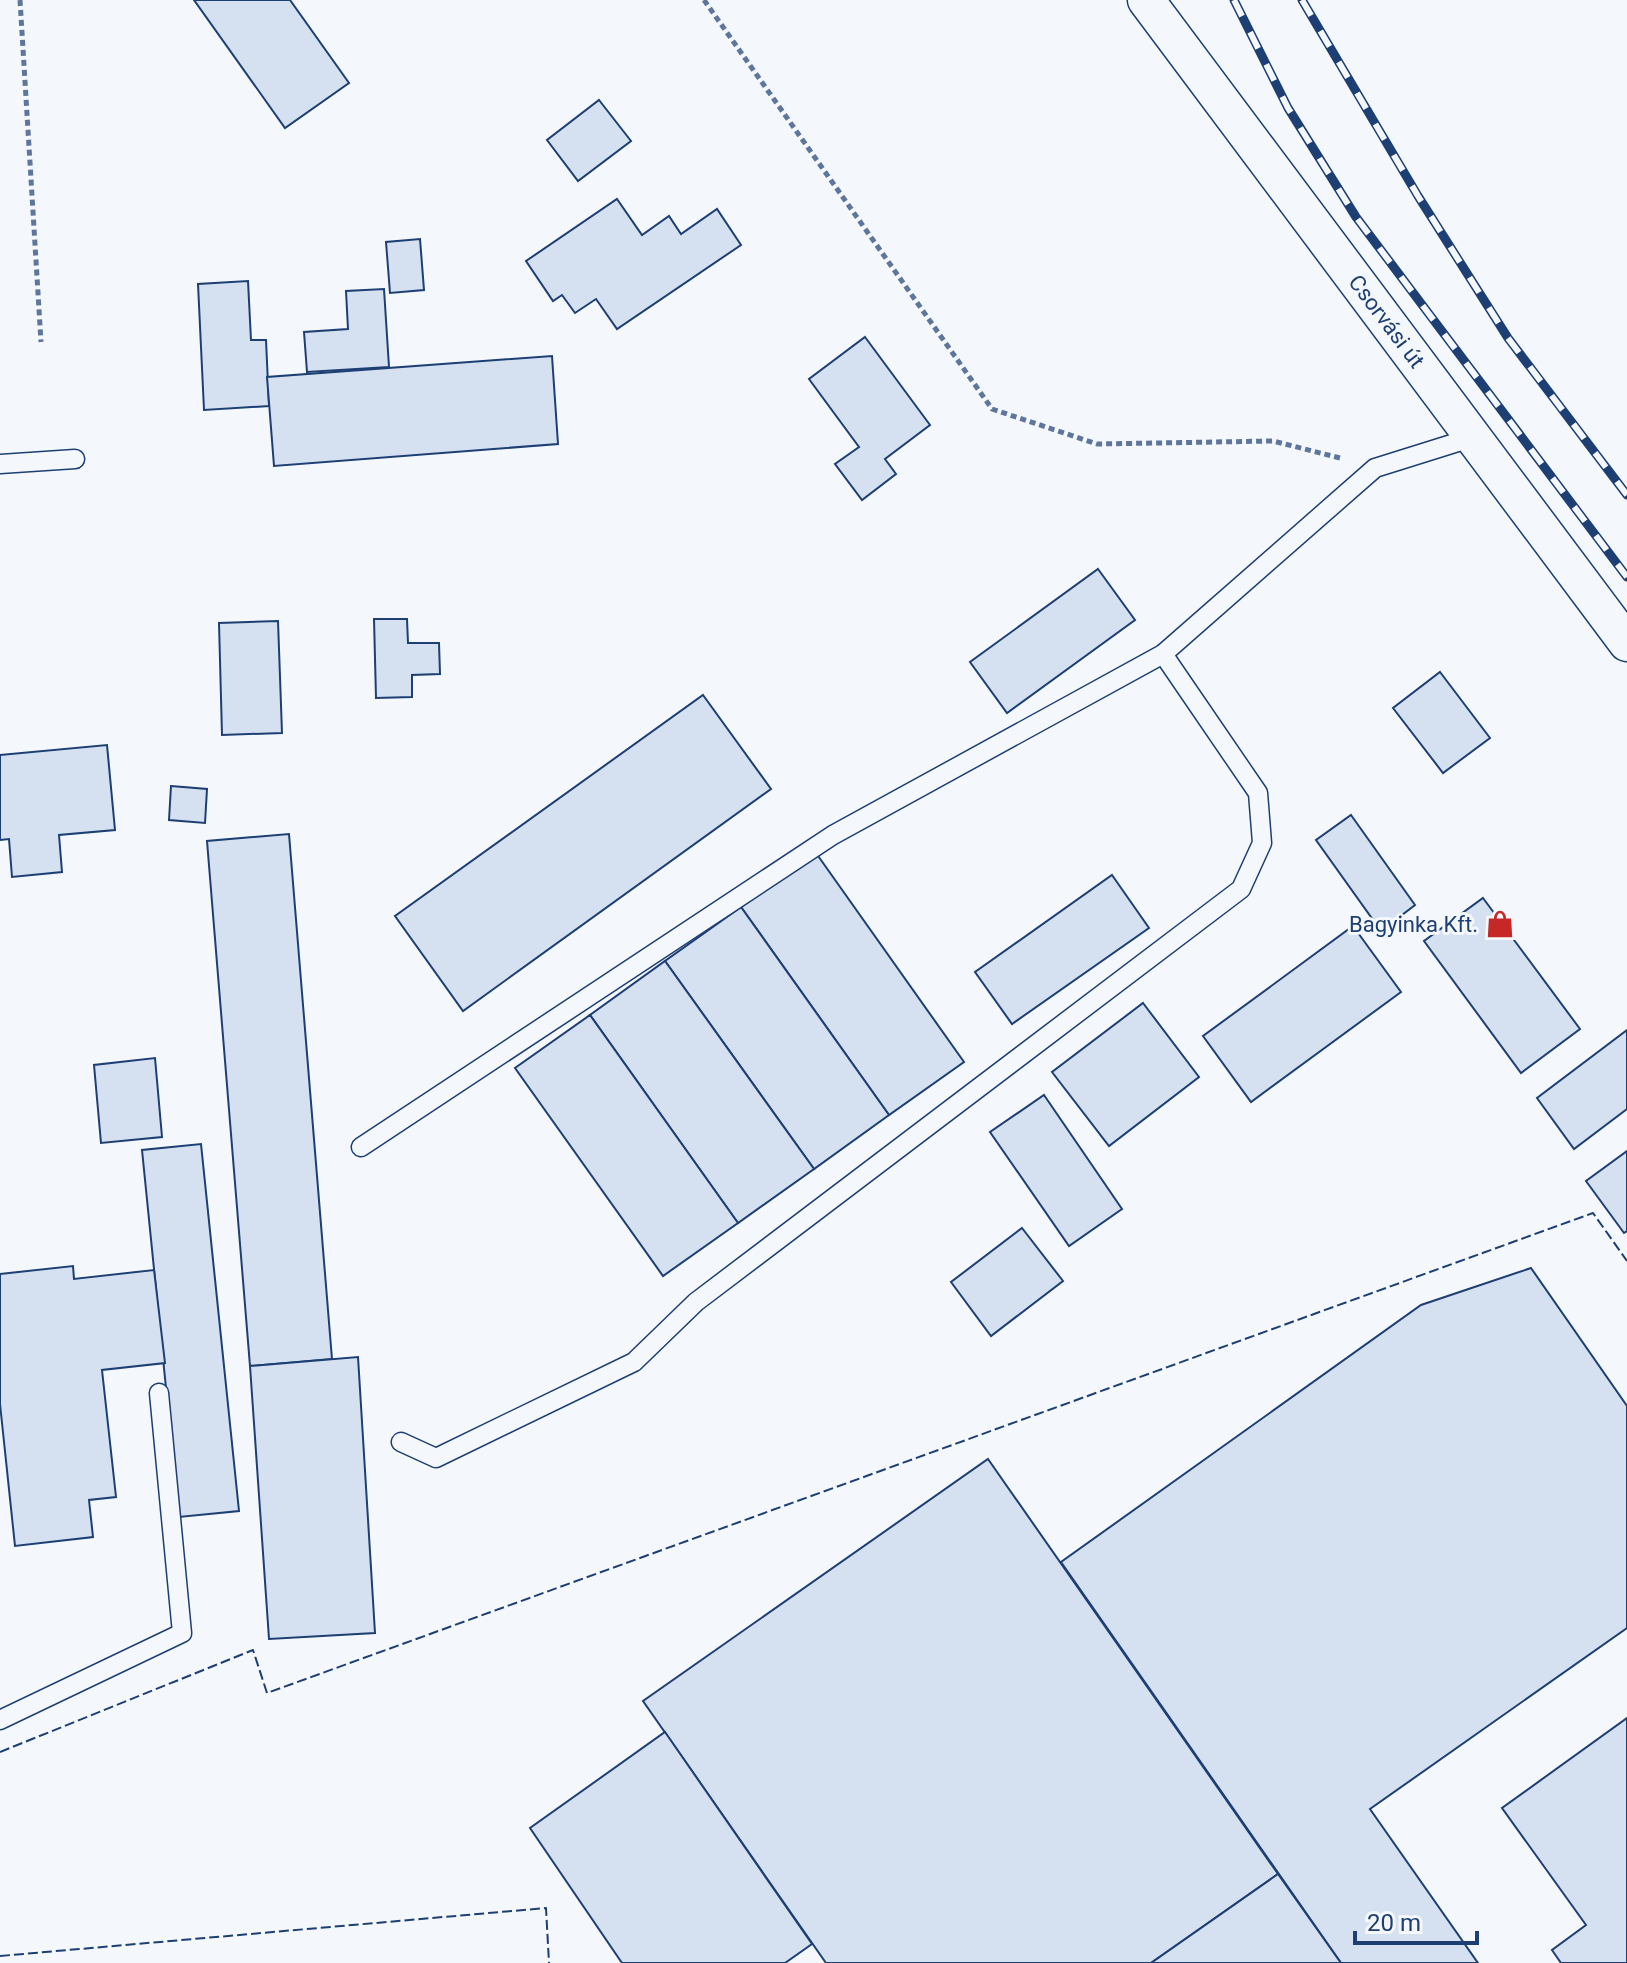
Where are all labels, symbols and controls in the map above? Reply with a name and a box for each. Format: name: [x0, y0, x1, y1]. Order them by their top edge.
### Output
street label: Csorvási út: [1344, 270, 1430, 373]
shop icon: Bagyinka Kft.: [1485, 909, 1515, 939]
place label: Bagyinka Kft.: [1349, 912, 1478, 937]
scale bar: [1355, 1895, 1477, 1945]
text: 20 m: [1367, 1909, 1421, 1937]

